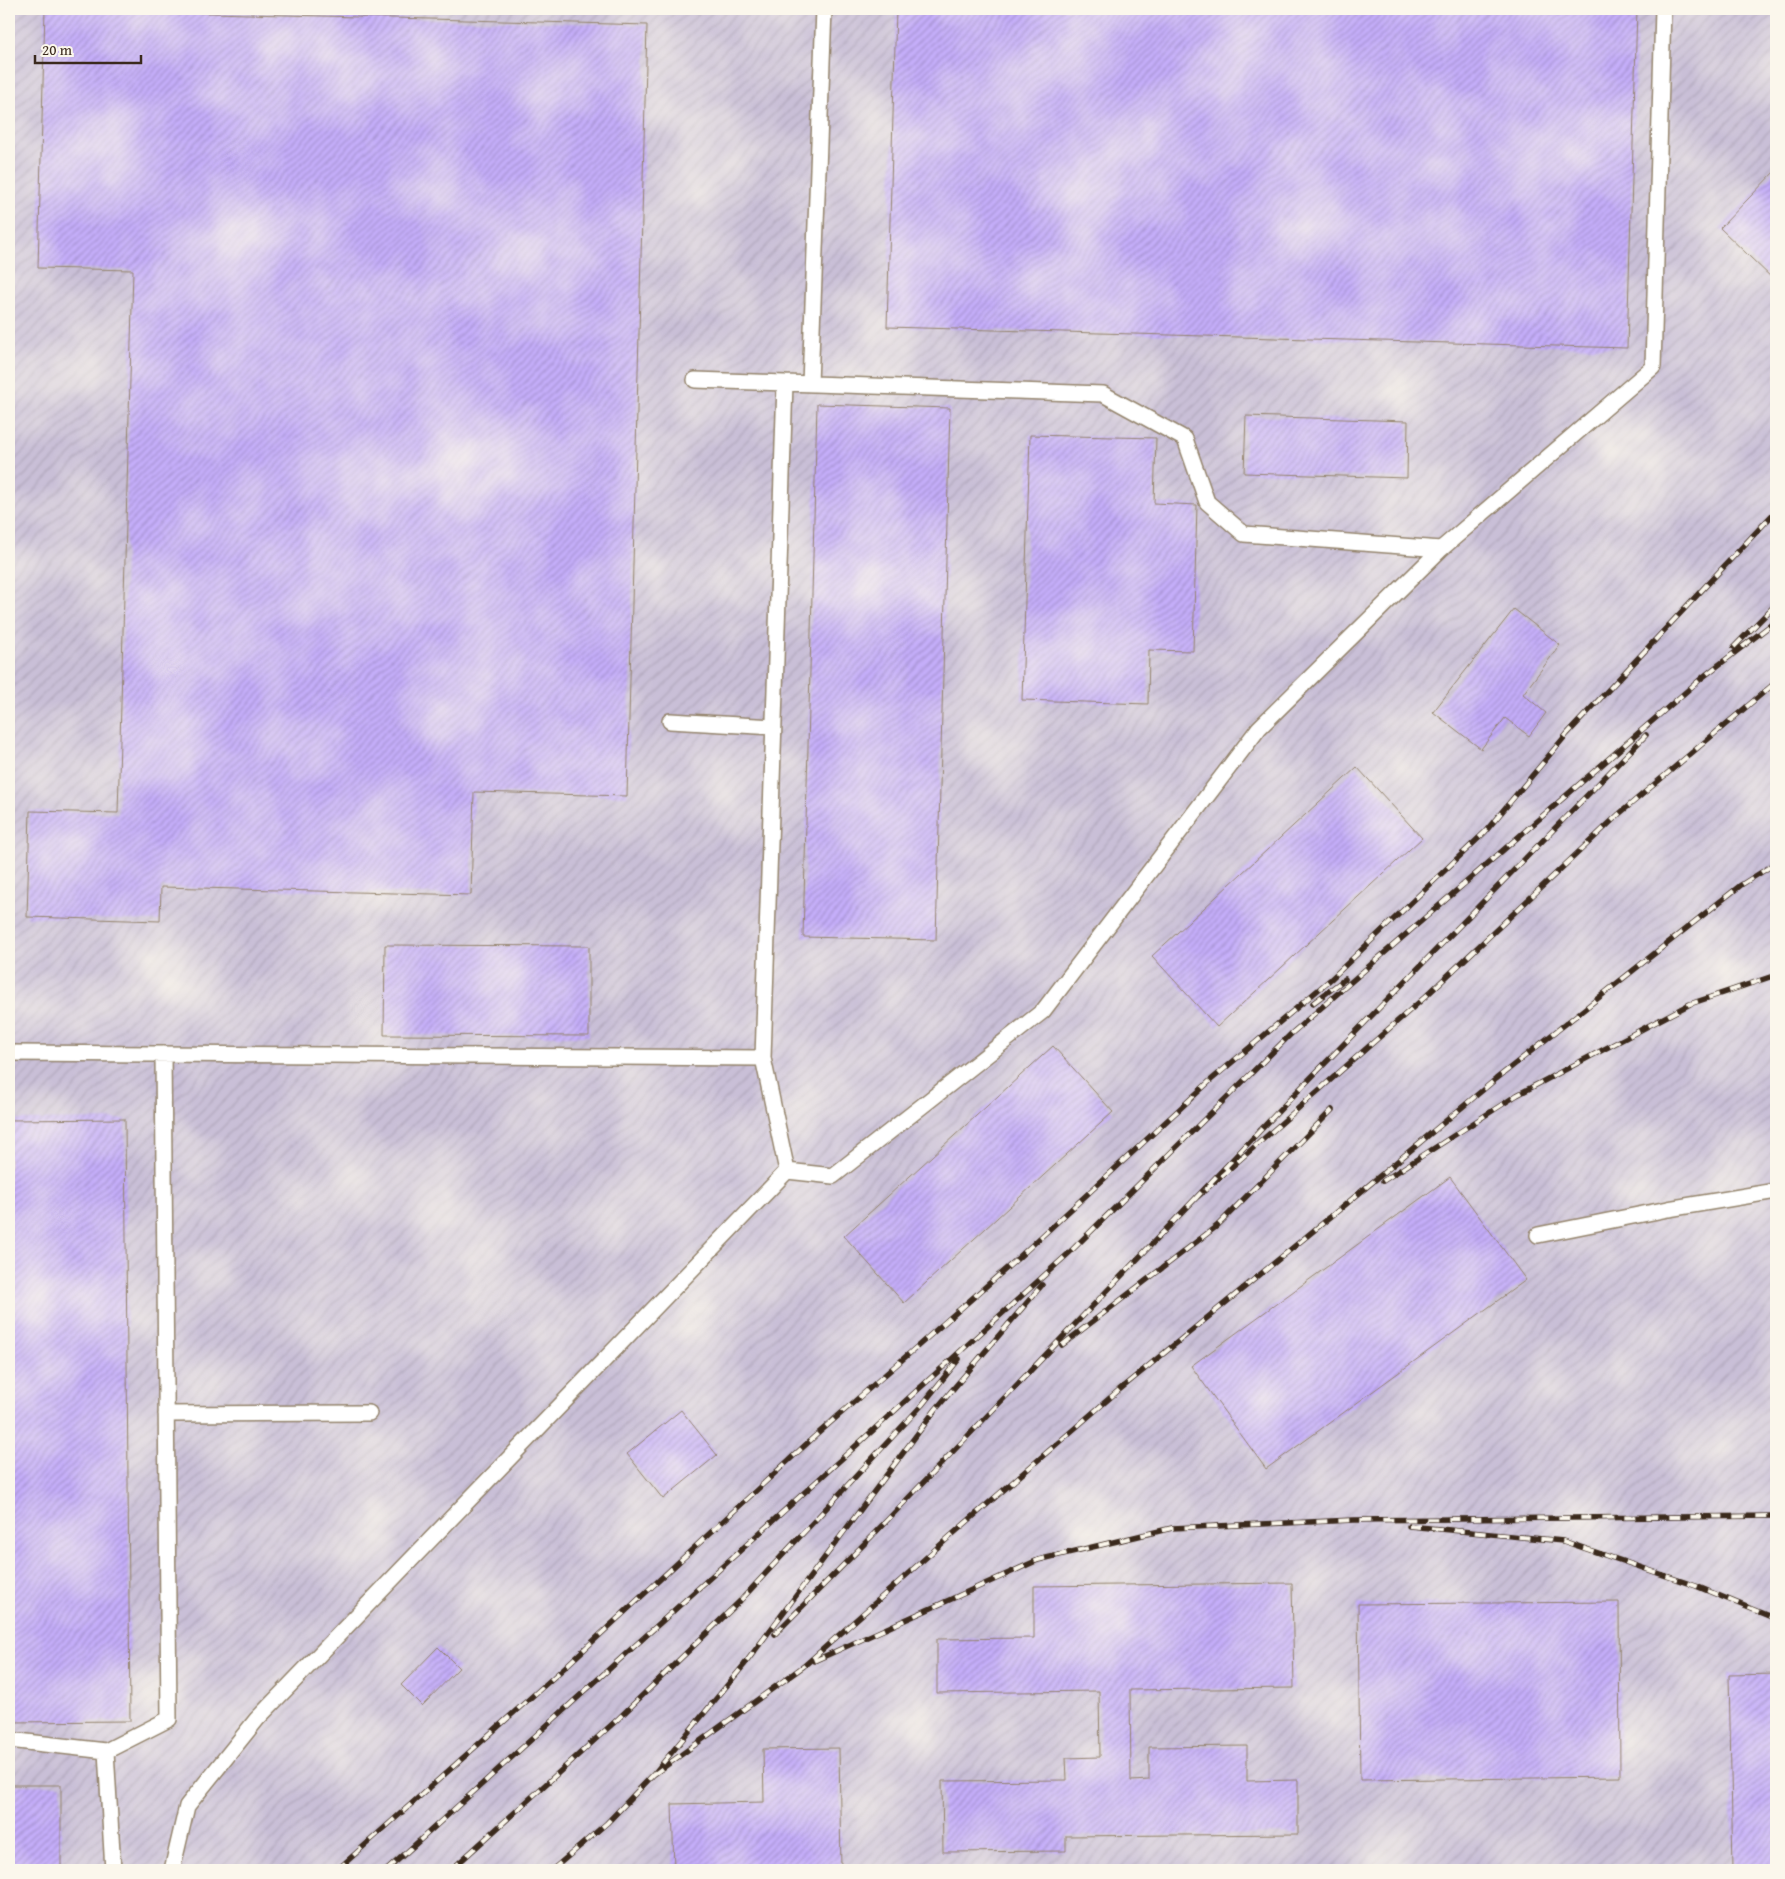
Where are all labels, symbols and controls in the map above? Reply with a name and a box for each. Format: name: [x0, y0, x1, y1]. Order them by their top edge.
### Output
scale bar: [35, 32, 141, 64]
text: 20 m: [42, 39, 73, 60]

